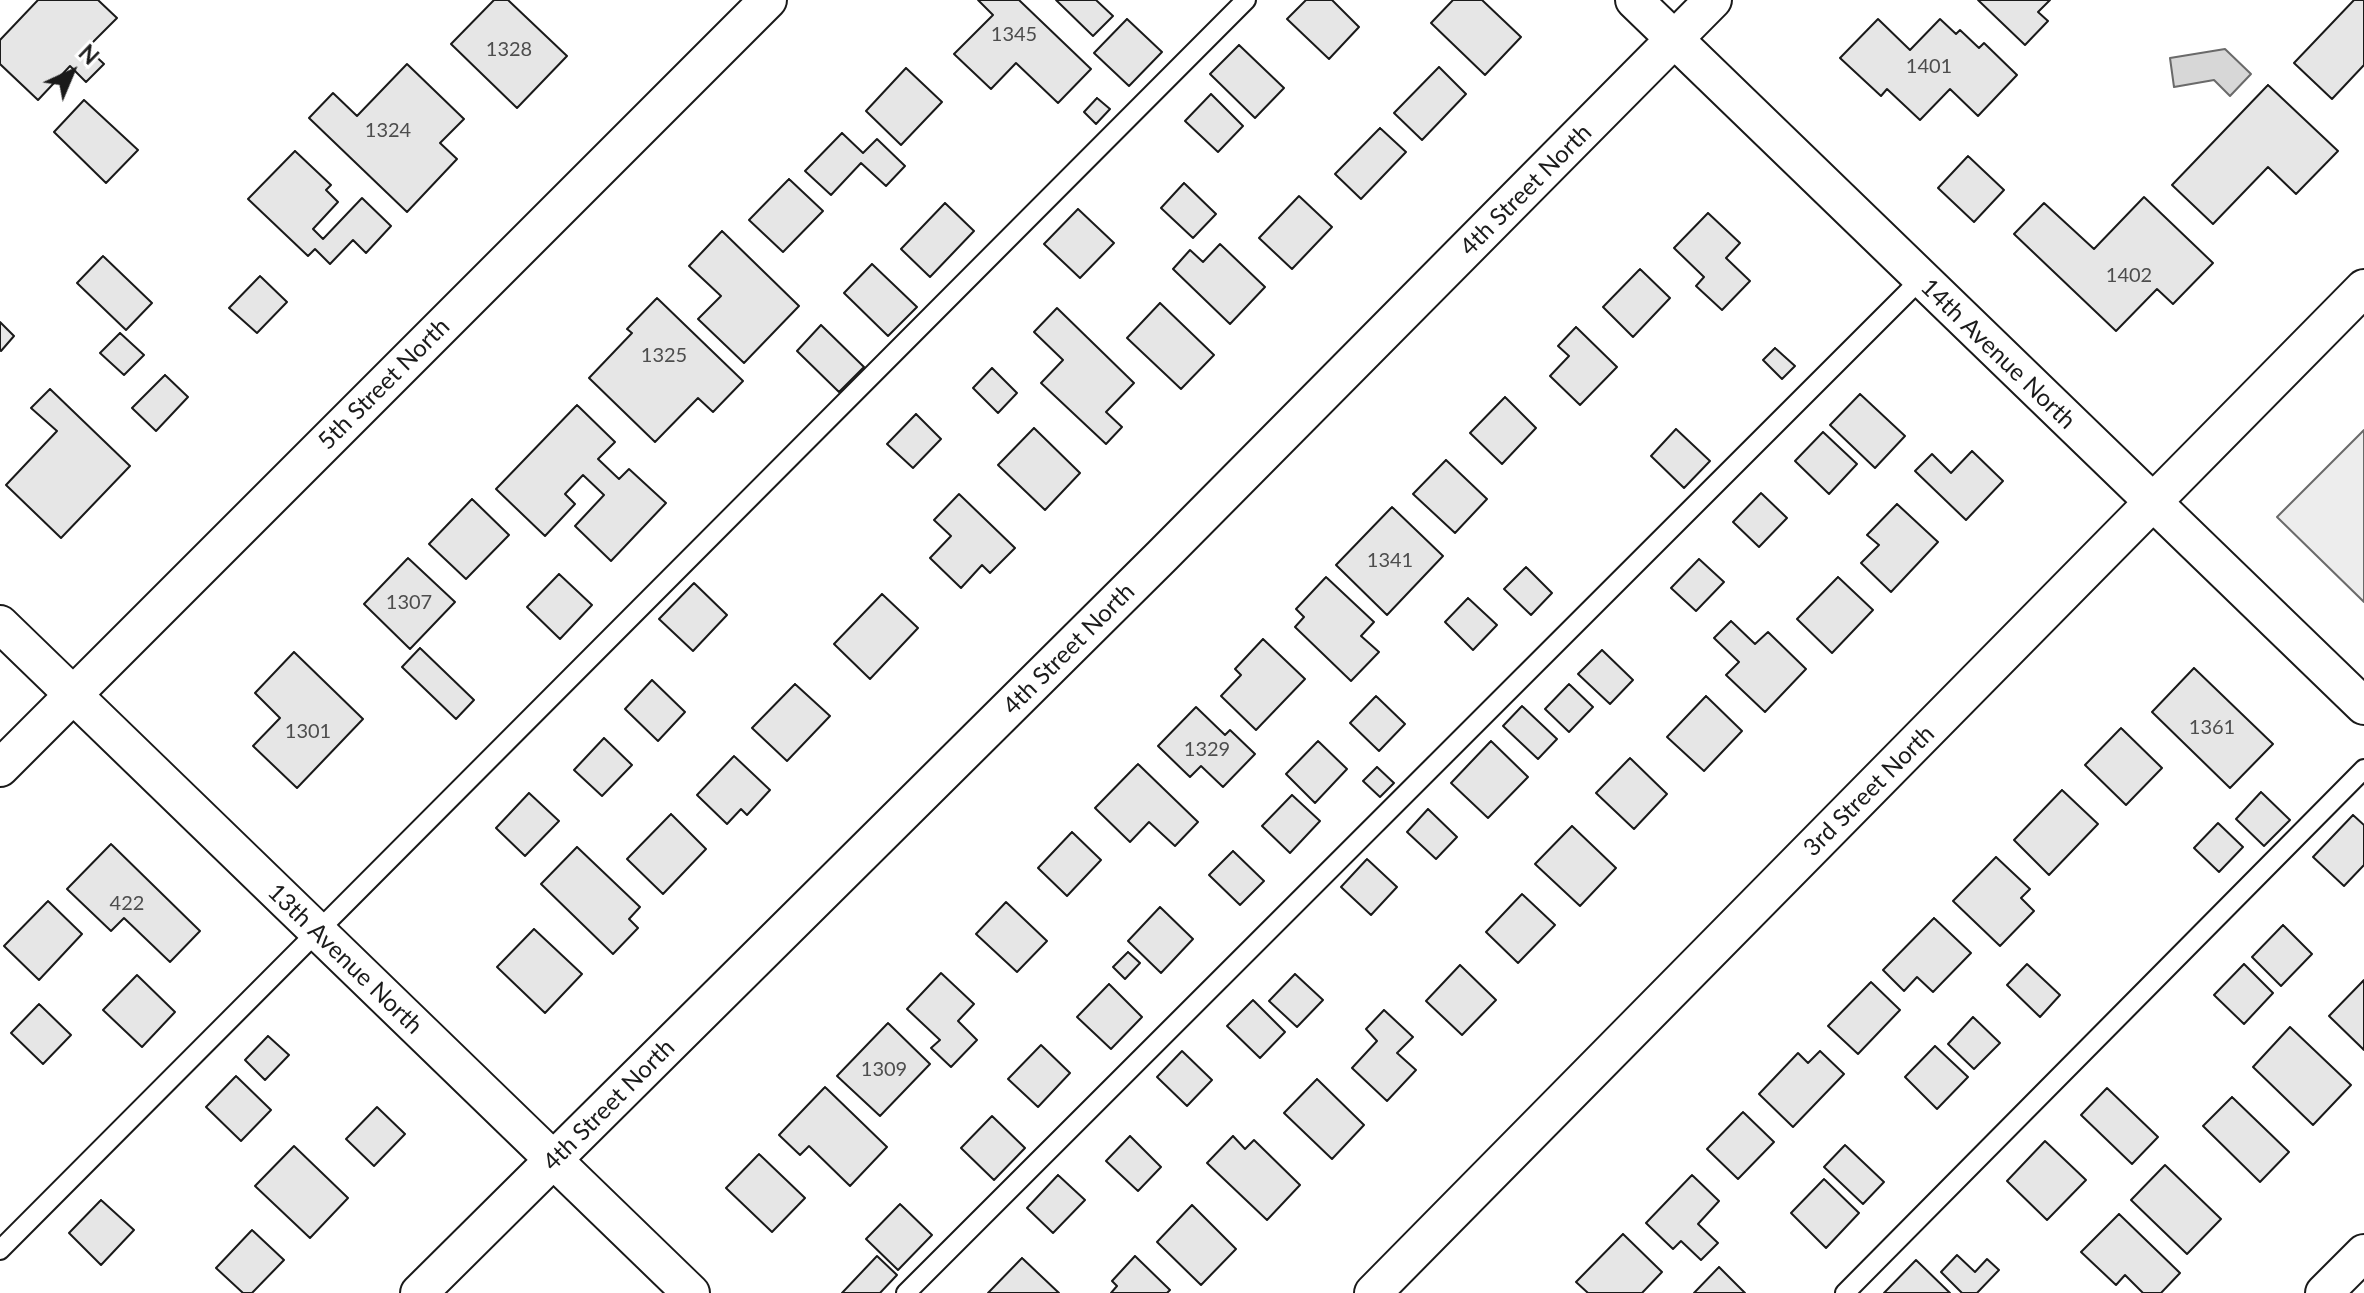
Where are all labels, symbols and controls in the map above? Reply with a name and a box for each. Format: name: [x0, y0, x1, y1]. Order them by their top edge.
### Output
house number: 1345: [991, 23, 1037, 47]
north arrow: [32, 32, 112, 112]
house number: 1328: [486, 38, 532, 62]
text: N: [74, 39, 104, 70]
house number: 1401: [1906, 55, 1952, 79]
street label: 4th Street North: [1454, 118, 1598, 262]
house number: 1324: [365, 119, 411, 143]
house number: 1402: [2106, 264, 2152, 288]
street label: 14th Avenue North: [1915, 273, 2081, 435]
street label: 5th Street North: [312, 312, 456, 456]
house number: 1325: [641, 344, 687, 368]
house number: 1341: [1367, 549, 1413, 573]
street label: 4th Street North: [997, 577, 1141, 721]
house number: 1307: [386, 591, 432, 615]
house number: 1361: [2189, 716, 2235, 740]
house number: 1301: [285, 720, 331, 744]
street label: 3rd Street North: [1798, 720, 1940, 862]
house number: 1329: [1184, 738, 1230, 762]
street label: 13th Avenue North: [262, 878, 428, 1040]
house number: 422: [110, 892, 144, 916]
street label: 4th Street North: [537, 1033, 681, 1177]
house number: 1309: [861, 1058, 907, 1082]

